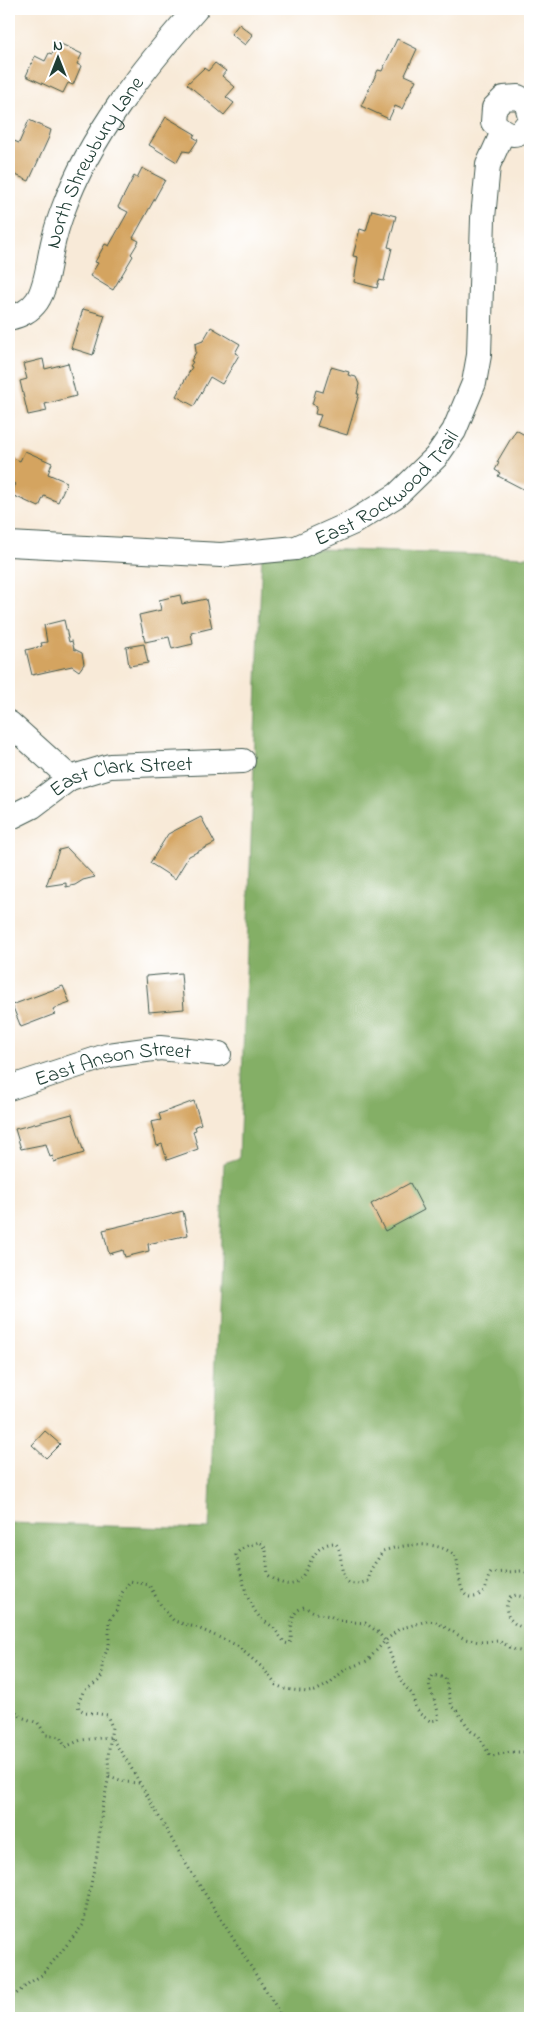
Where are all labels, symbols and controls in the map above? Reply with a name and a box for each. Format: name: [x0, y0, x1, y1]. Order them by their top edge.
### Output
north arrow: [32, 32, 82, 82]
text: N: [53, 36, 63, 57]
street label: North Shrewbury Lane: [39, 70, 153, 252]
street label: East Rockwood Trail: [310, 424, 467, 555]
street label: East Clark Street: [44, 750, 193, 805]
street label: East Anson Street: [31, 1035, 193, 1095]

